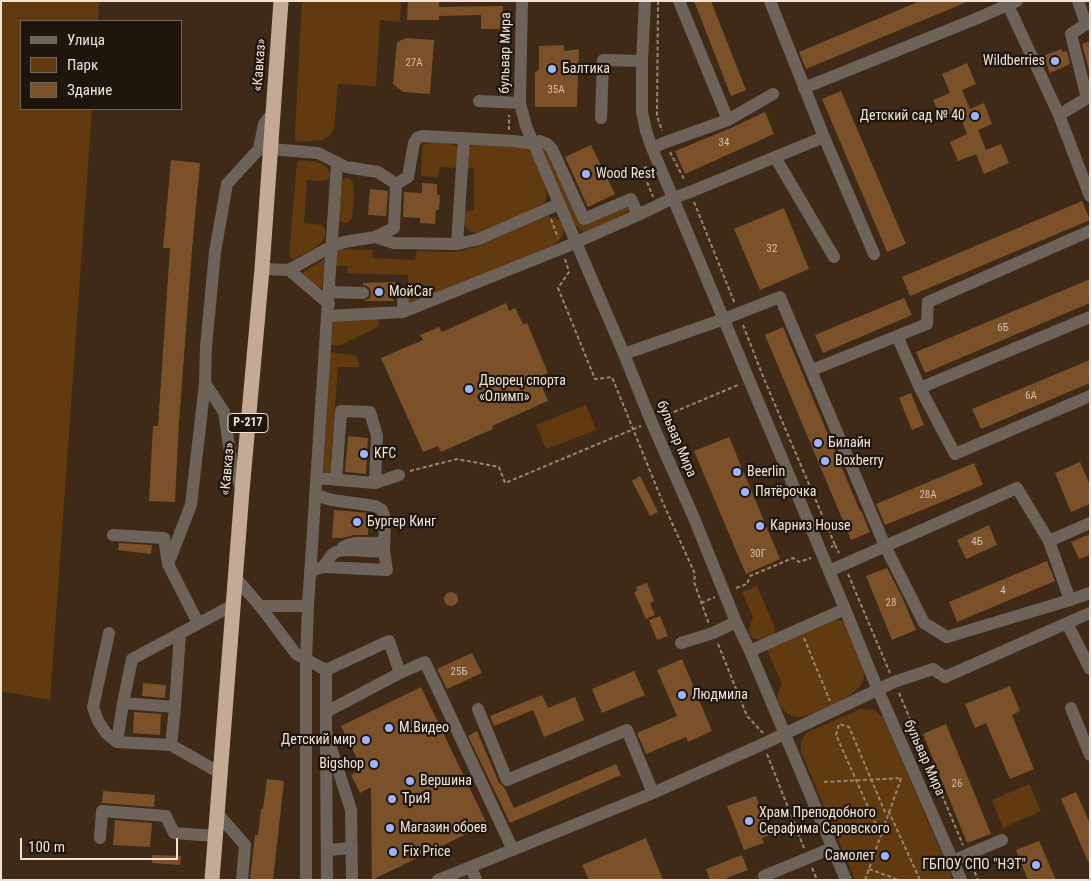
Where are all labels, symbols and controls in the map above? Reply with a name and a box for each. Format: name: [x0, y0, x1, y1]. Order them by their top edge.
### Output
street label: бульвар Мира: [497, 12, 515, 94]
legend: [20, 20, 182, 110]
text: Улица: [67, 31, 105, 49]
street label: «Кавказ»: [250, 38, 270, 92]
place label: Wildberries: [983, 53, 1045, 69]
marker: Wildberries: [1049, 55, 1061, 67]
text: Парк: [67, 56, 98, 74]
house number: 27А: [405, 56, 423, 70]
place label: Балтика: [562, 61, 610, 77]
marker: Балтика: [546, 63, 558, 75]
text: Здание: [67, 81, 112, 99]
house number: 35А: [547, 83, 565, 97]
place label: Детский сад № 40: [860, 108, 965, 124]
marker: Детский сад № 40: [969, 110, 981, 122]
house number: 34: [719, 136, 729, 150]
place label: Wood Rest: [596, 166, 655, 182]
marker: Wood Rest: [580, 168, 592, 180]
house number: 32: [767, 242, 777, 256]
place label: МойCar: [389, 284, 433, 300]
marker: МойCar: [373, 286, 385, 298]
house number: 6Б: [997, 321, 1009, 335]
place label: Дворец спорта «Олимп»: [479, 373, 566, 406]
marker: Дворец спорта «Олимп»: [463, 383, 475, 395]
house number: 6А: [1025, 389, 1037, 403]
street label: бульвар Мира: [652, 398, 700, 480]
road number: Р-217: [228, 413, 268, 432]
place label: Билайн: [828, 435, 871, 451]
marker: Билайн: [812, 437, 824, 449]
street label: «Кавказ»: [217, 442, 239, 496]
place label: KFC: [374, 446, 396, 462]
marker: KFC: [358, 448, 370, 460]
place label: Boxberry: [835, 453, 884, 469]
marker: Boxberry: [819, 455, 831, 467]
place label: Beerlin: [747, 464, 785, 480]
marker: Beerlin: [731, 466, 743, 478]
place label: Пятёрочка: [755, 484, 816, 500]
marker: Пятёрочка: [739, 486, 751, 498]
house number: 28А: [919, 488, 937, 502]
place label: Бургер Кинг: [367, 514, 436, 530]
marker: Бургер Кинг: [351, 516, 363, 528]
place label: Карниз House: [770, 518, 851, 534]
marker: Карниз House: [754, 520, 766, 532]
house number: 4Б: [971, 535, 983, 549]
house number: 30Г: [750, 547, 766, 561]
house number: 4: [1000, 584, 1006, 598]
house number: 28: [886, 596, 896, 610]
house number: 25Б: [451, 665, 467, 679]
place label: Людмила: [692, 687, 748, 703]
marker: Людмила: [676, 689, 688, 701]
street label: бульвар Мира: [900, 717, 948, 799]
place label: М.Видео: [399, 720, 449, 736]
marker: М.Видео: [383, 722, 395, 734]
place label: Детский мир: [281, 732, 356, 748]
marker: Детский мир: [360, 734, 372, 746]
place label: Bigshop: [319, 756, 364, 772]
marker: Bigshop: [368, 758, 380, 770]
place label: Вершина: [420, 773, 472, 789]
marker: Вершина: [404, 775, 416, 787]
house number: 26: [952, 777, 962, 791]
place label: ТриЯ: [402, 791, 430, 807]
marker: ТриЯ: [386, 793, 398, 805]
place label: Храм Преподобного Серафима Саровского: [759, 805, 890, 838]
marker: Храм Преподобного Серафима Саровского: [743, 815, 755, 827]
place label: Магазин обоев: [400, 820, 487, 836]
marker: Магазин обоев: [384, 822, 396, 834]
scale bar: [22, 828, 180, 860]
text: 100 m: [28, 838, 65, 856]
place label: Fix Price: [403, 844, 451, 860]
marker: Fix Price: [387, 846, 399, 858]
place label: Самолет: [825, 848, 875, 864]
marker: Самолет: [879, 850, 891, 862]
place label: ГБПОУ СПО "НЭТ": [922, 857, 1026, 873]
marker: ГБПОУ СПО "НЭТ": [1030, 859, 1042, 871]

